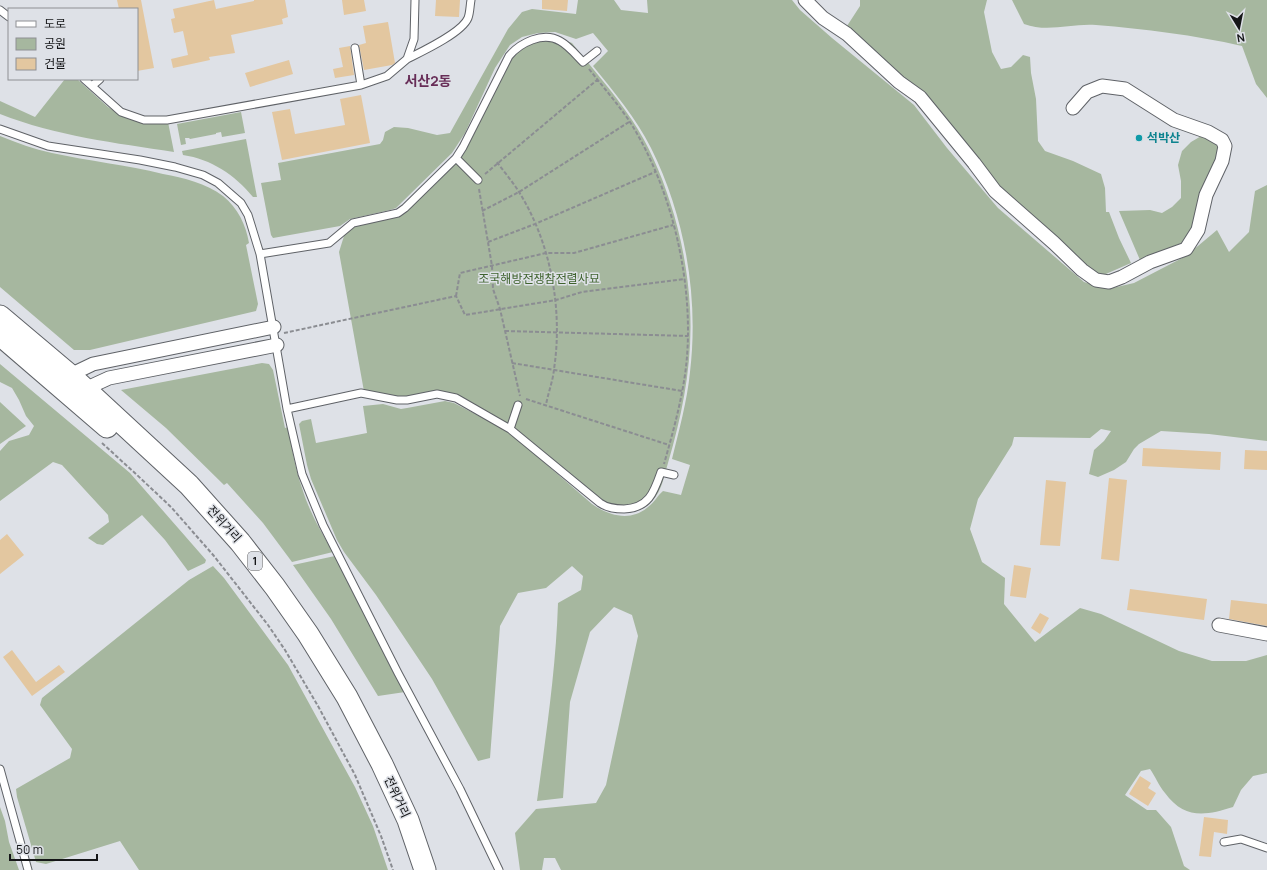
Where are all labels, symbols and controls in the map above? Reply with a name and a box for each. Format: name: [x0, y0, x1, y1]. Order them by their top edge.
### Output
legend: [8, 8, 138, 80]
north arrow: [1219, 8, 1259, 48]
text: 도로: [44, 15, 66, 32]
text: N: [1236, 30, 1246, 46]
text: 공원: [44, 35, 66, 52]
text: 건물: [44, 55, 66, 72]
district label: 서산2동: [405, 71, 452, 90]
place label: 석박산: [1147, 129, 1180, 146]
marker: 석박산: [1134, 133, 1144, 143]
park label: 조국해방전쟁참전렬사묘: [478, 270, 600, 287]
street label: 전위거리: [203, 502, 245, 546]
road number: 1: [248, 552, 262, 570]
street label: 전위거리: [380, 773, 414, 820]
scale bar: [10, 836, 97, 862]
text: 50 m: [16, 841, 43, 858]

